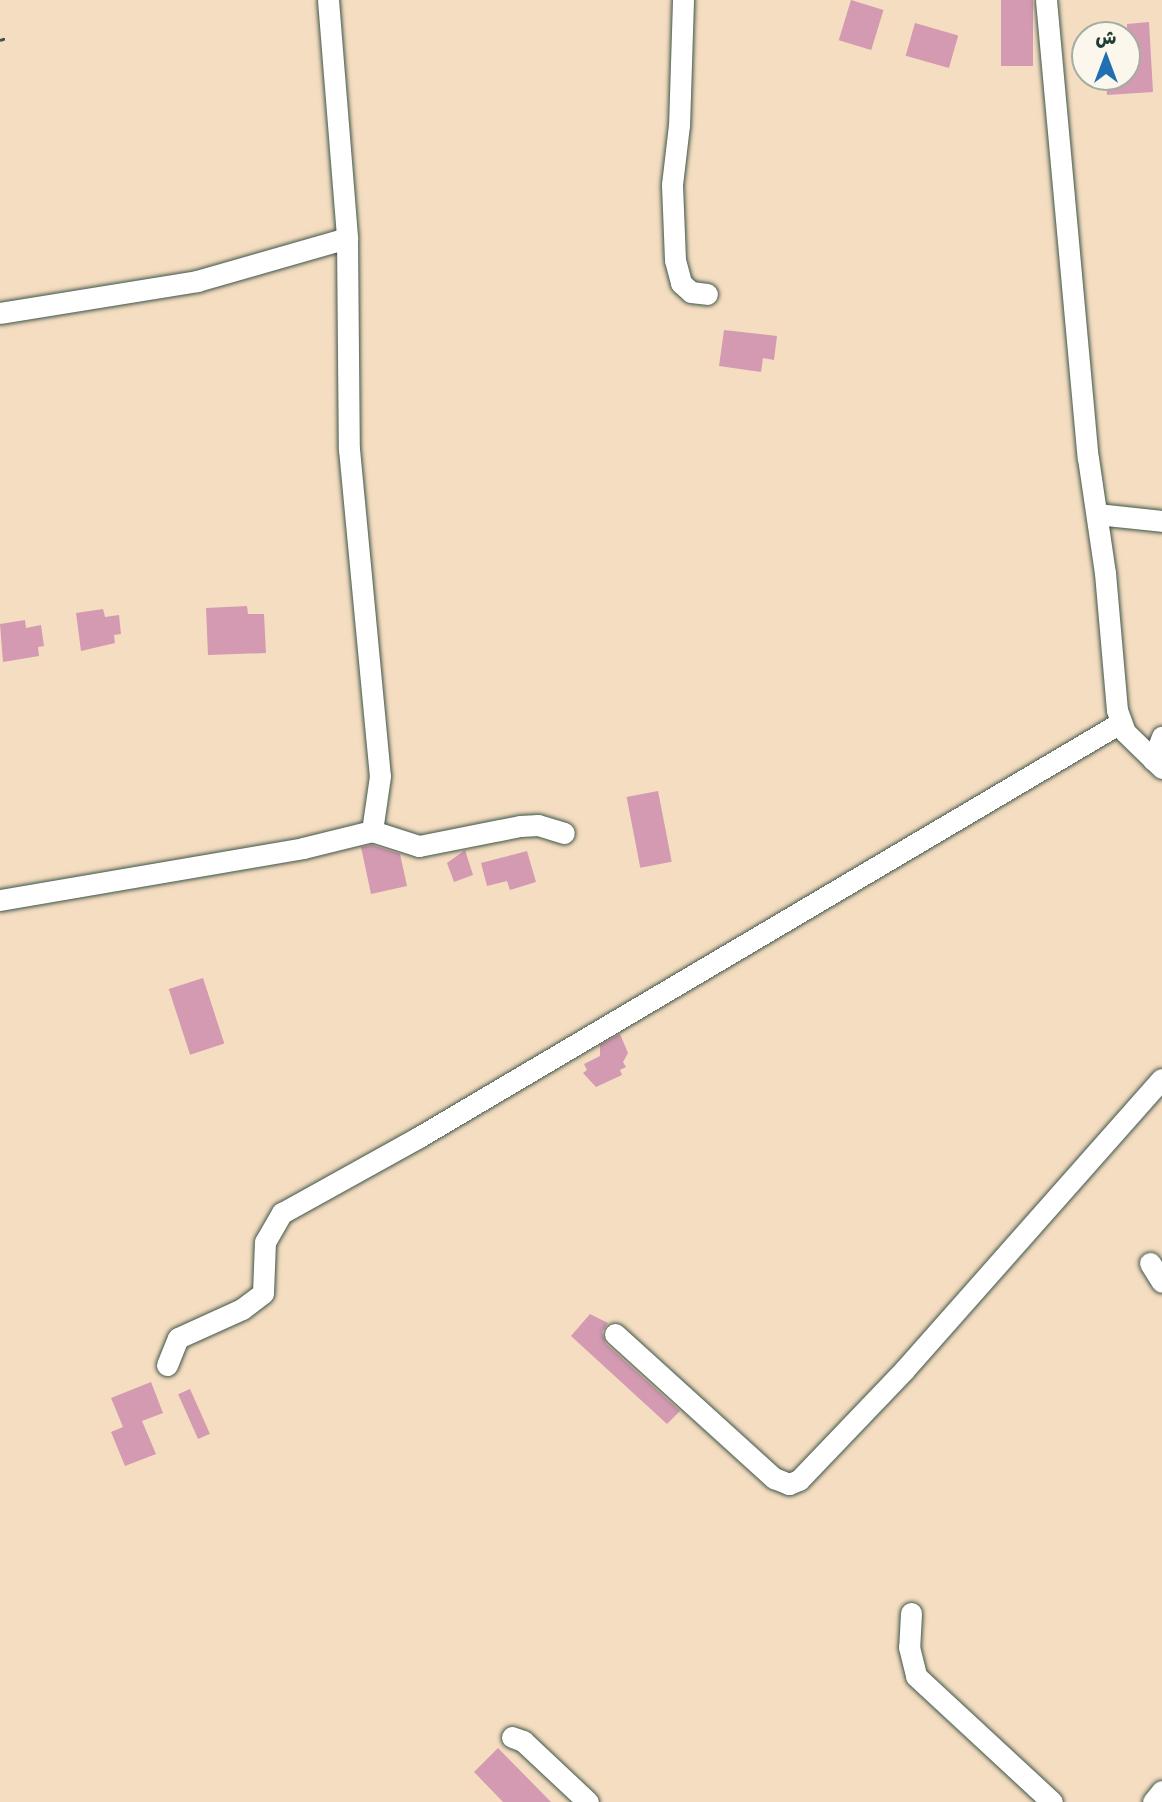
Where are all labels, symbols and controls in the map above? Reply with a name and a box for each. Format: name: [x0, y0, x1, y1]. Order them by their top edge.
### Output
north arrow: [1071, 21, 1141, 91]
text: ش: [1096, 24, 1116, 49]

